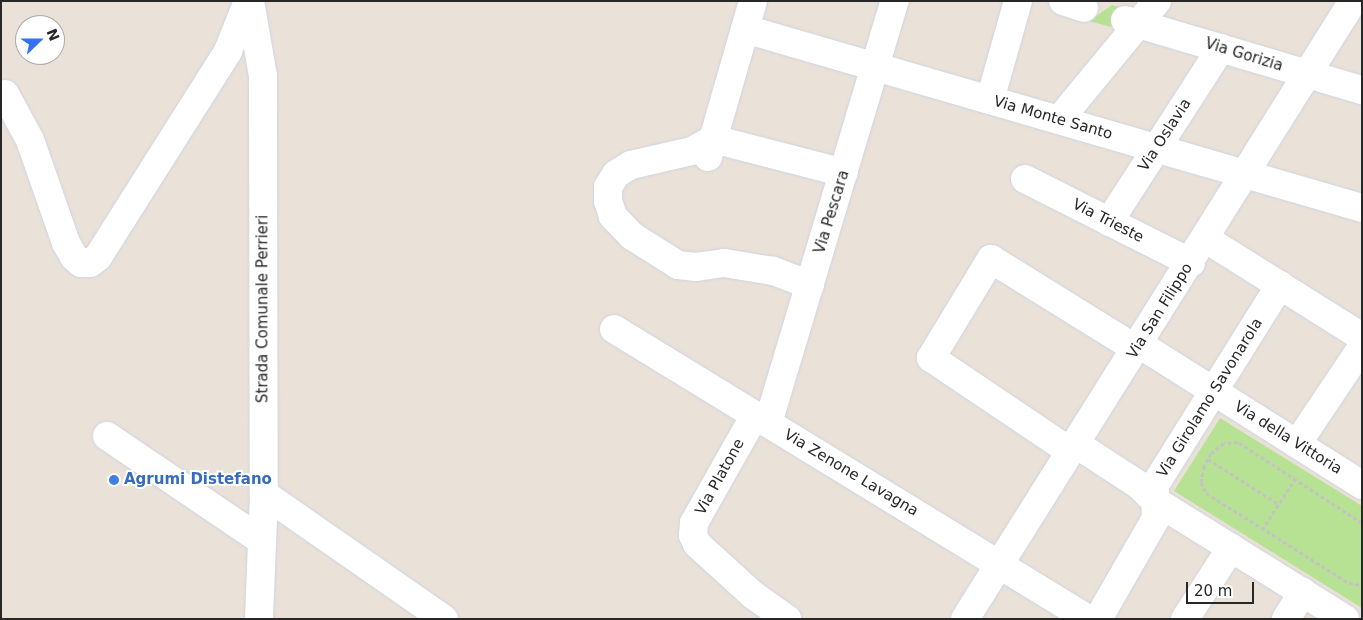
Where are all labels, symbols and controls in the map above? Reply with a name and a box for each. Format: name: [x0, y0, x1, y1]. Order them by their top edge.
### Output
north arrow: [15, 15, 65, 65]
text: N: [43, 26, 63, 43]
street label: Via Gorizia: [1203, 35, 1285, 75]
street label: Via Monte Santo: [991, 92, 1115, 144]
street label: Via Oslavia: [1135, 95, 1195, 175]
street label: Via Pescara: [811, 168, 853, 256]
street label: Via Trieste: [1069, 195, 1147, 247]
street label: Strada Comunale Perrieri: [254, 215, 272, 403]
street label: Via San Filippo: [1123, 260, 1197, 362]
street label: Via Girolamo Savonarola: [1153, 315, 1267, 481]
street label: Via della Vittoria: [1231, 398, 1345, 478]
street label: Via Zenone Lavagna: [781, 426, 921, 520]
street label: Via Platone: [692, 436, 748, 518]
place label: Agrumi Distefano: [124, 471, 272, 489]
marker: Agrumi Distefano: [108, 474, 120, 486]
scale bar: [1188, 572, 1256, 604]
text: 20 m: [1194, 582, 1232, 600]

